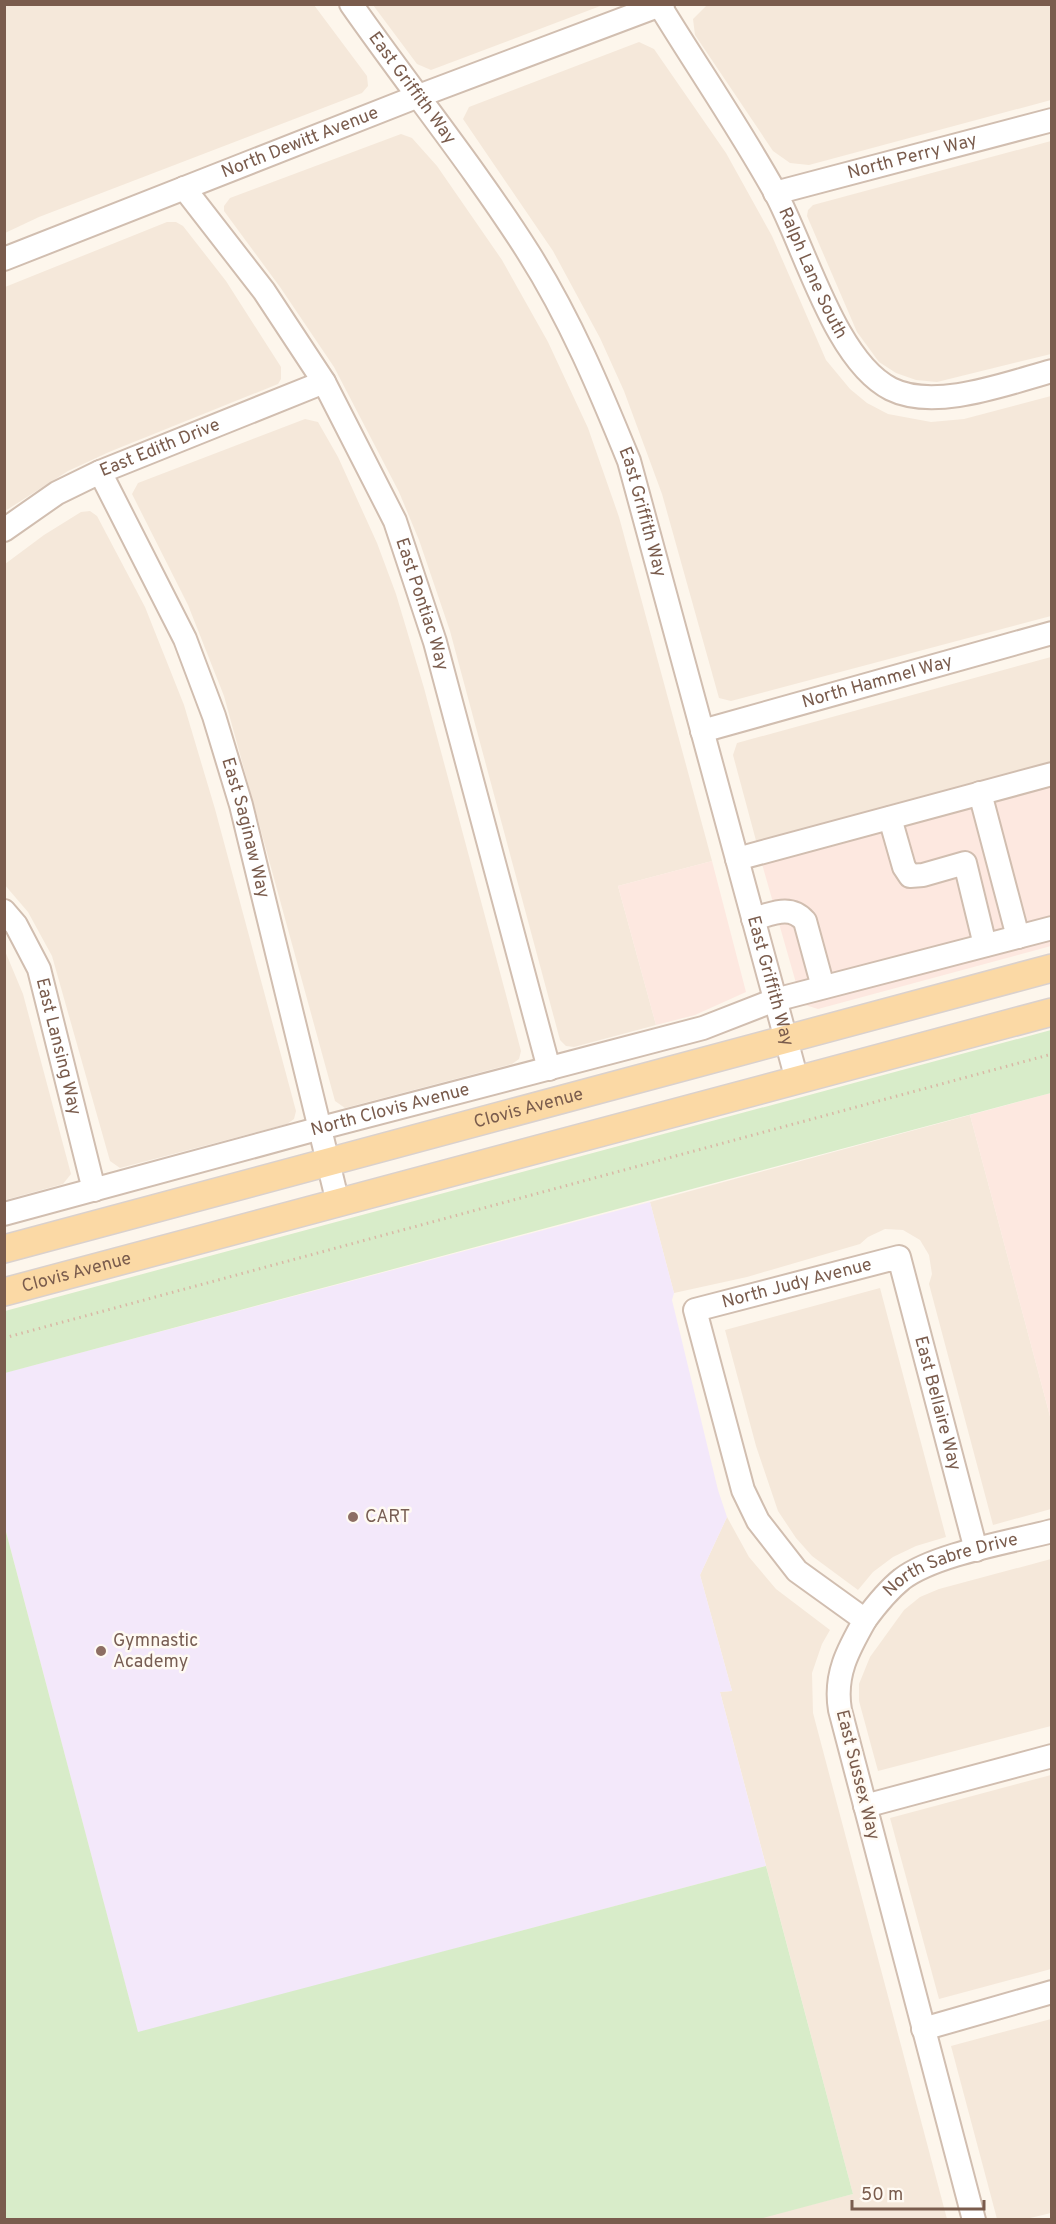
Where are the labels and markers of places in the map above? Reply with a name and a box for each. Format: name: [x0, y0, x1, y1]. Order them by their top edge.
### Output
place label: CART: [365, 1506, 410, 1529]
marker: CART: [346, 1510, 360, 1524]
place label: Gymnastic Academy: [113, 1630, 198, 1674]
marker: Gymnastic Academy: [94, 1644, 108, 1658]

